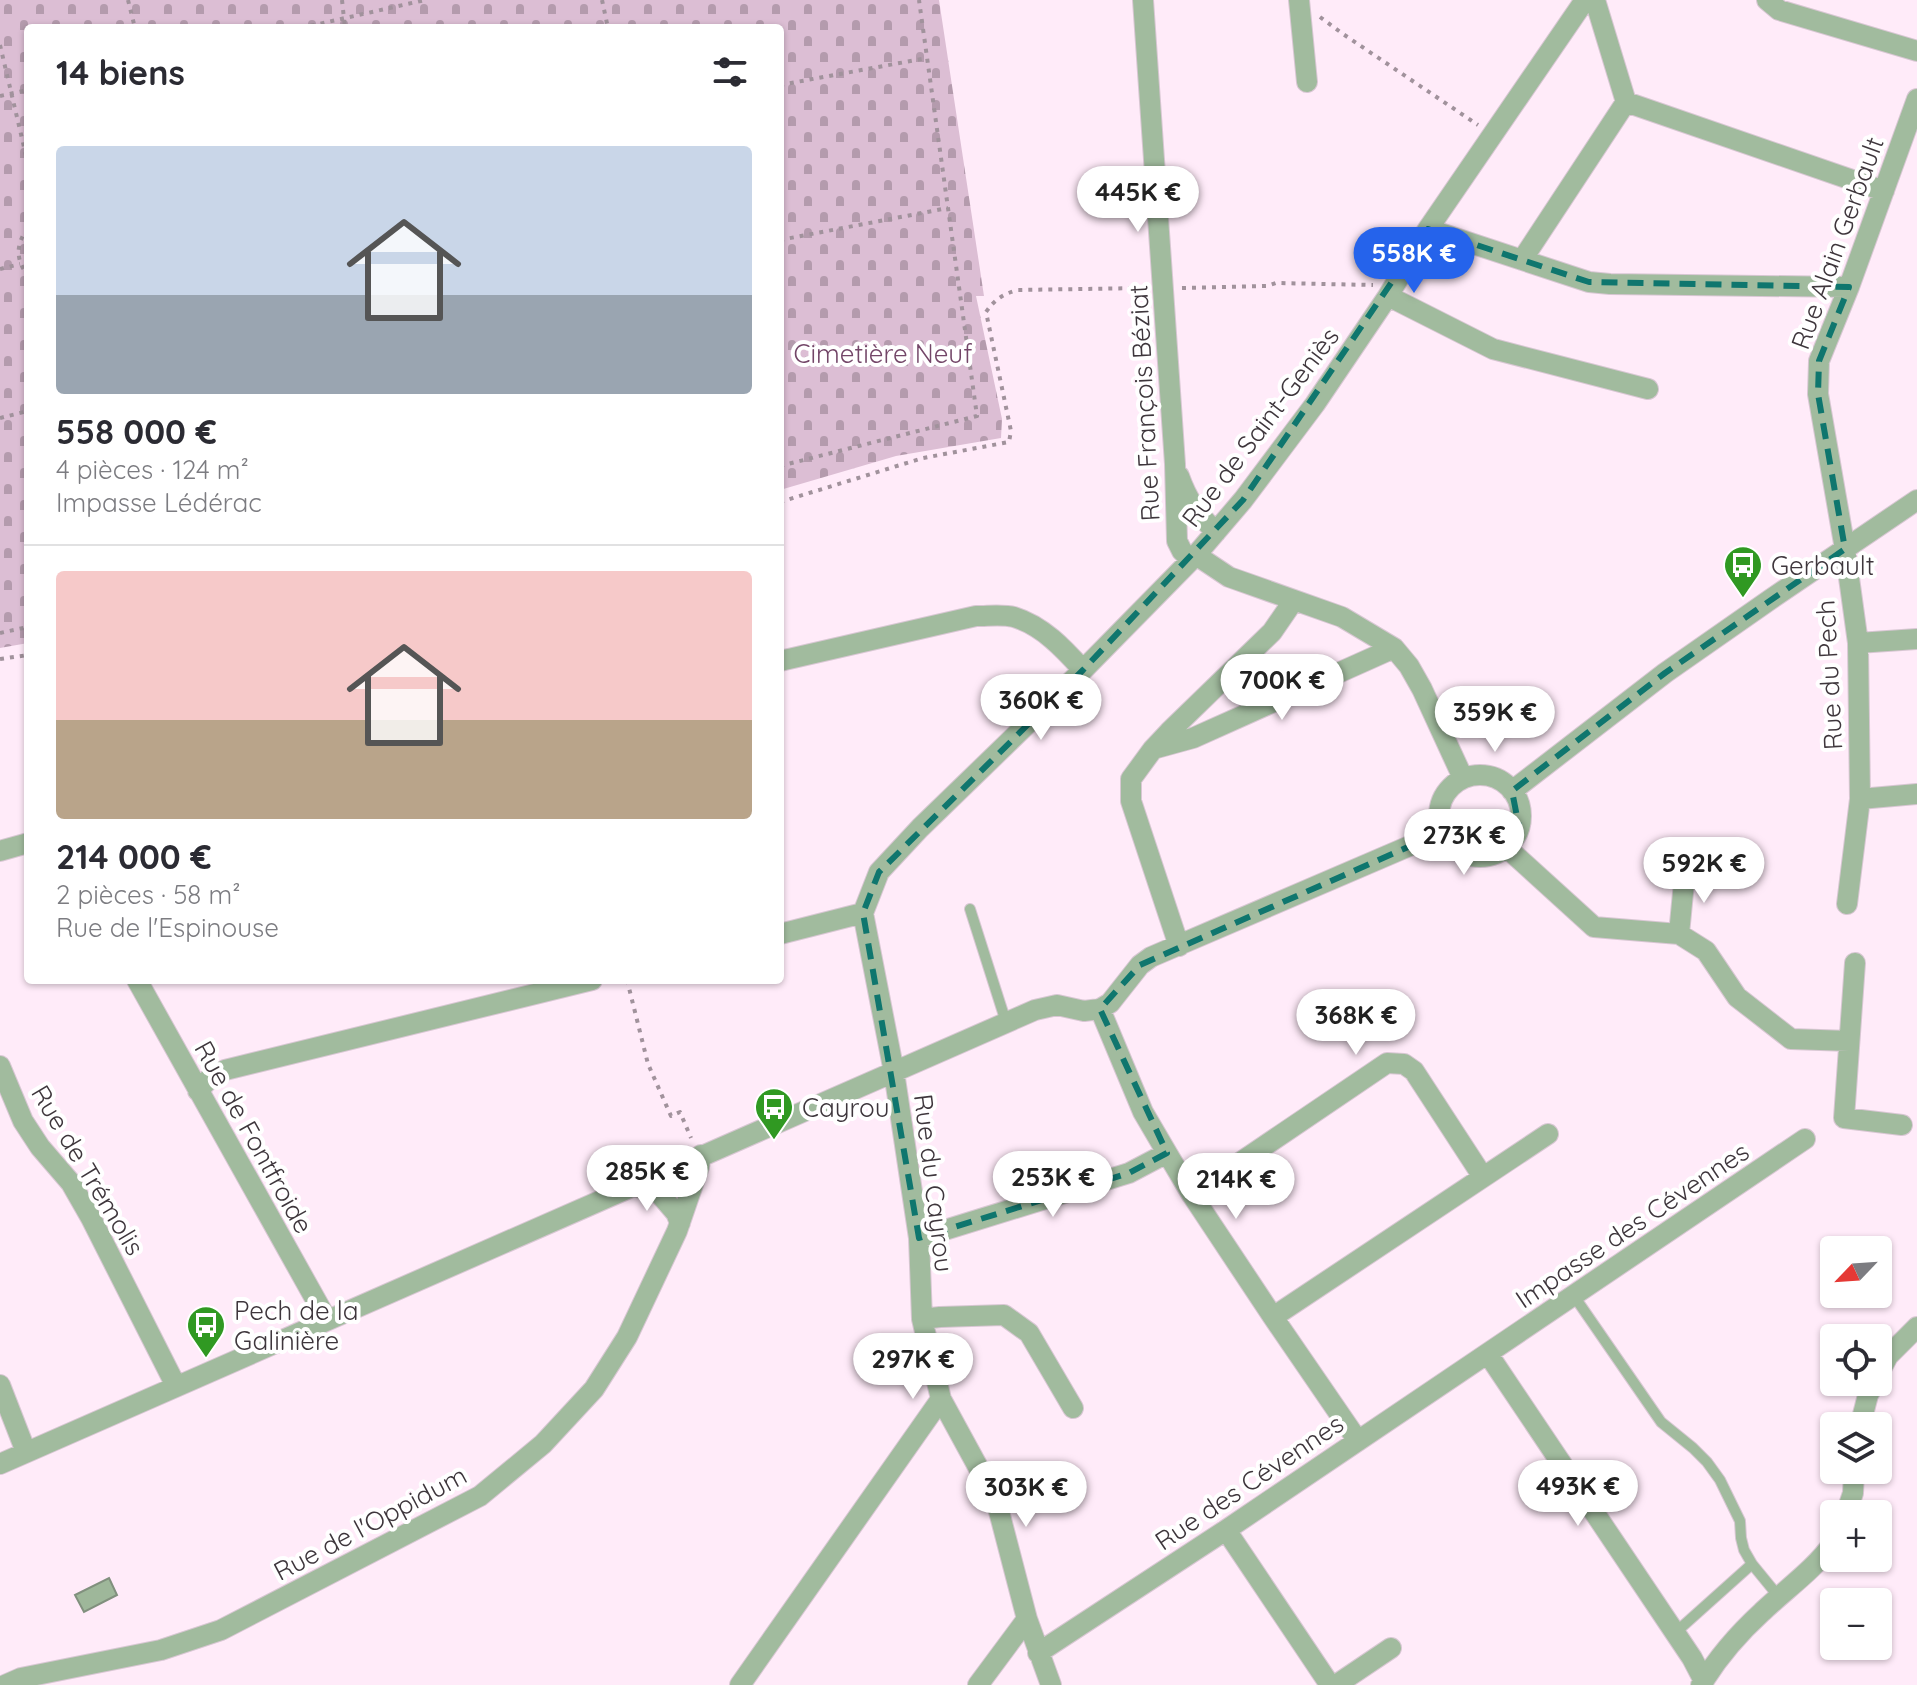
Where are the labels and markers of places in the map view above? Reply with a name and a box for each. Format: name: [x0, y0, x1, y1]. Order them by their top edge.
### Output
pin: 445K €: [1073, 166, 1203, 234]
pin: 558K €: [1349, 227, 1479, 295]
bus stop icon: Gerbault: [1722, 544, 1764, 599]
place label: Gerbault: [1771, 549, 1875, 582]
pin: 700K €: [1217, 654, 1347, 722]
pin: 360K €: [976, 674, 1106, 742]
pin: 359K €: [1430, 686, 1560, 754]
pin: 273K €: [1399, 809, 1529, 877]
pin: 592K €: [1639, 837, 1769, 905]
pin: 368K €: [1291, 989, 1421, 1057]
bus stop icon: Cayrou: [753, 1086, 795, 1141]
place label: Cayrou: [802, 1091, 889, 1124]
pin: 285K €: [582, 1145, 712, 1213]
pin: 253K €: [988, 1151, 1118, 1219]
pin: 214K €: [1171, 1153, 1301, 1221]
place label: Pech de la Galinière: [234, 1294, 359, 1357]
bus stop icon: Pech de la Galinière: [185, 1304, 227, 1359]
pin: 297K €: [848, 1333, 978, 1401]
pin: 493K €: [1513, 1460, 1643, 1528]
pin: 303K €: [961, 1461, 1091, 1529]

